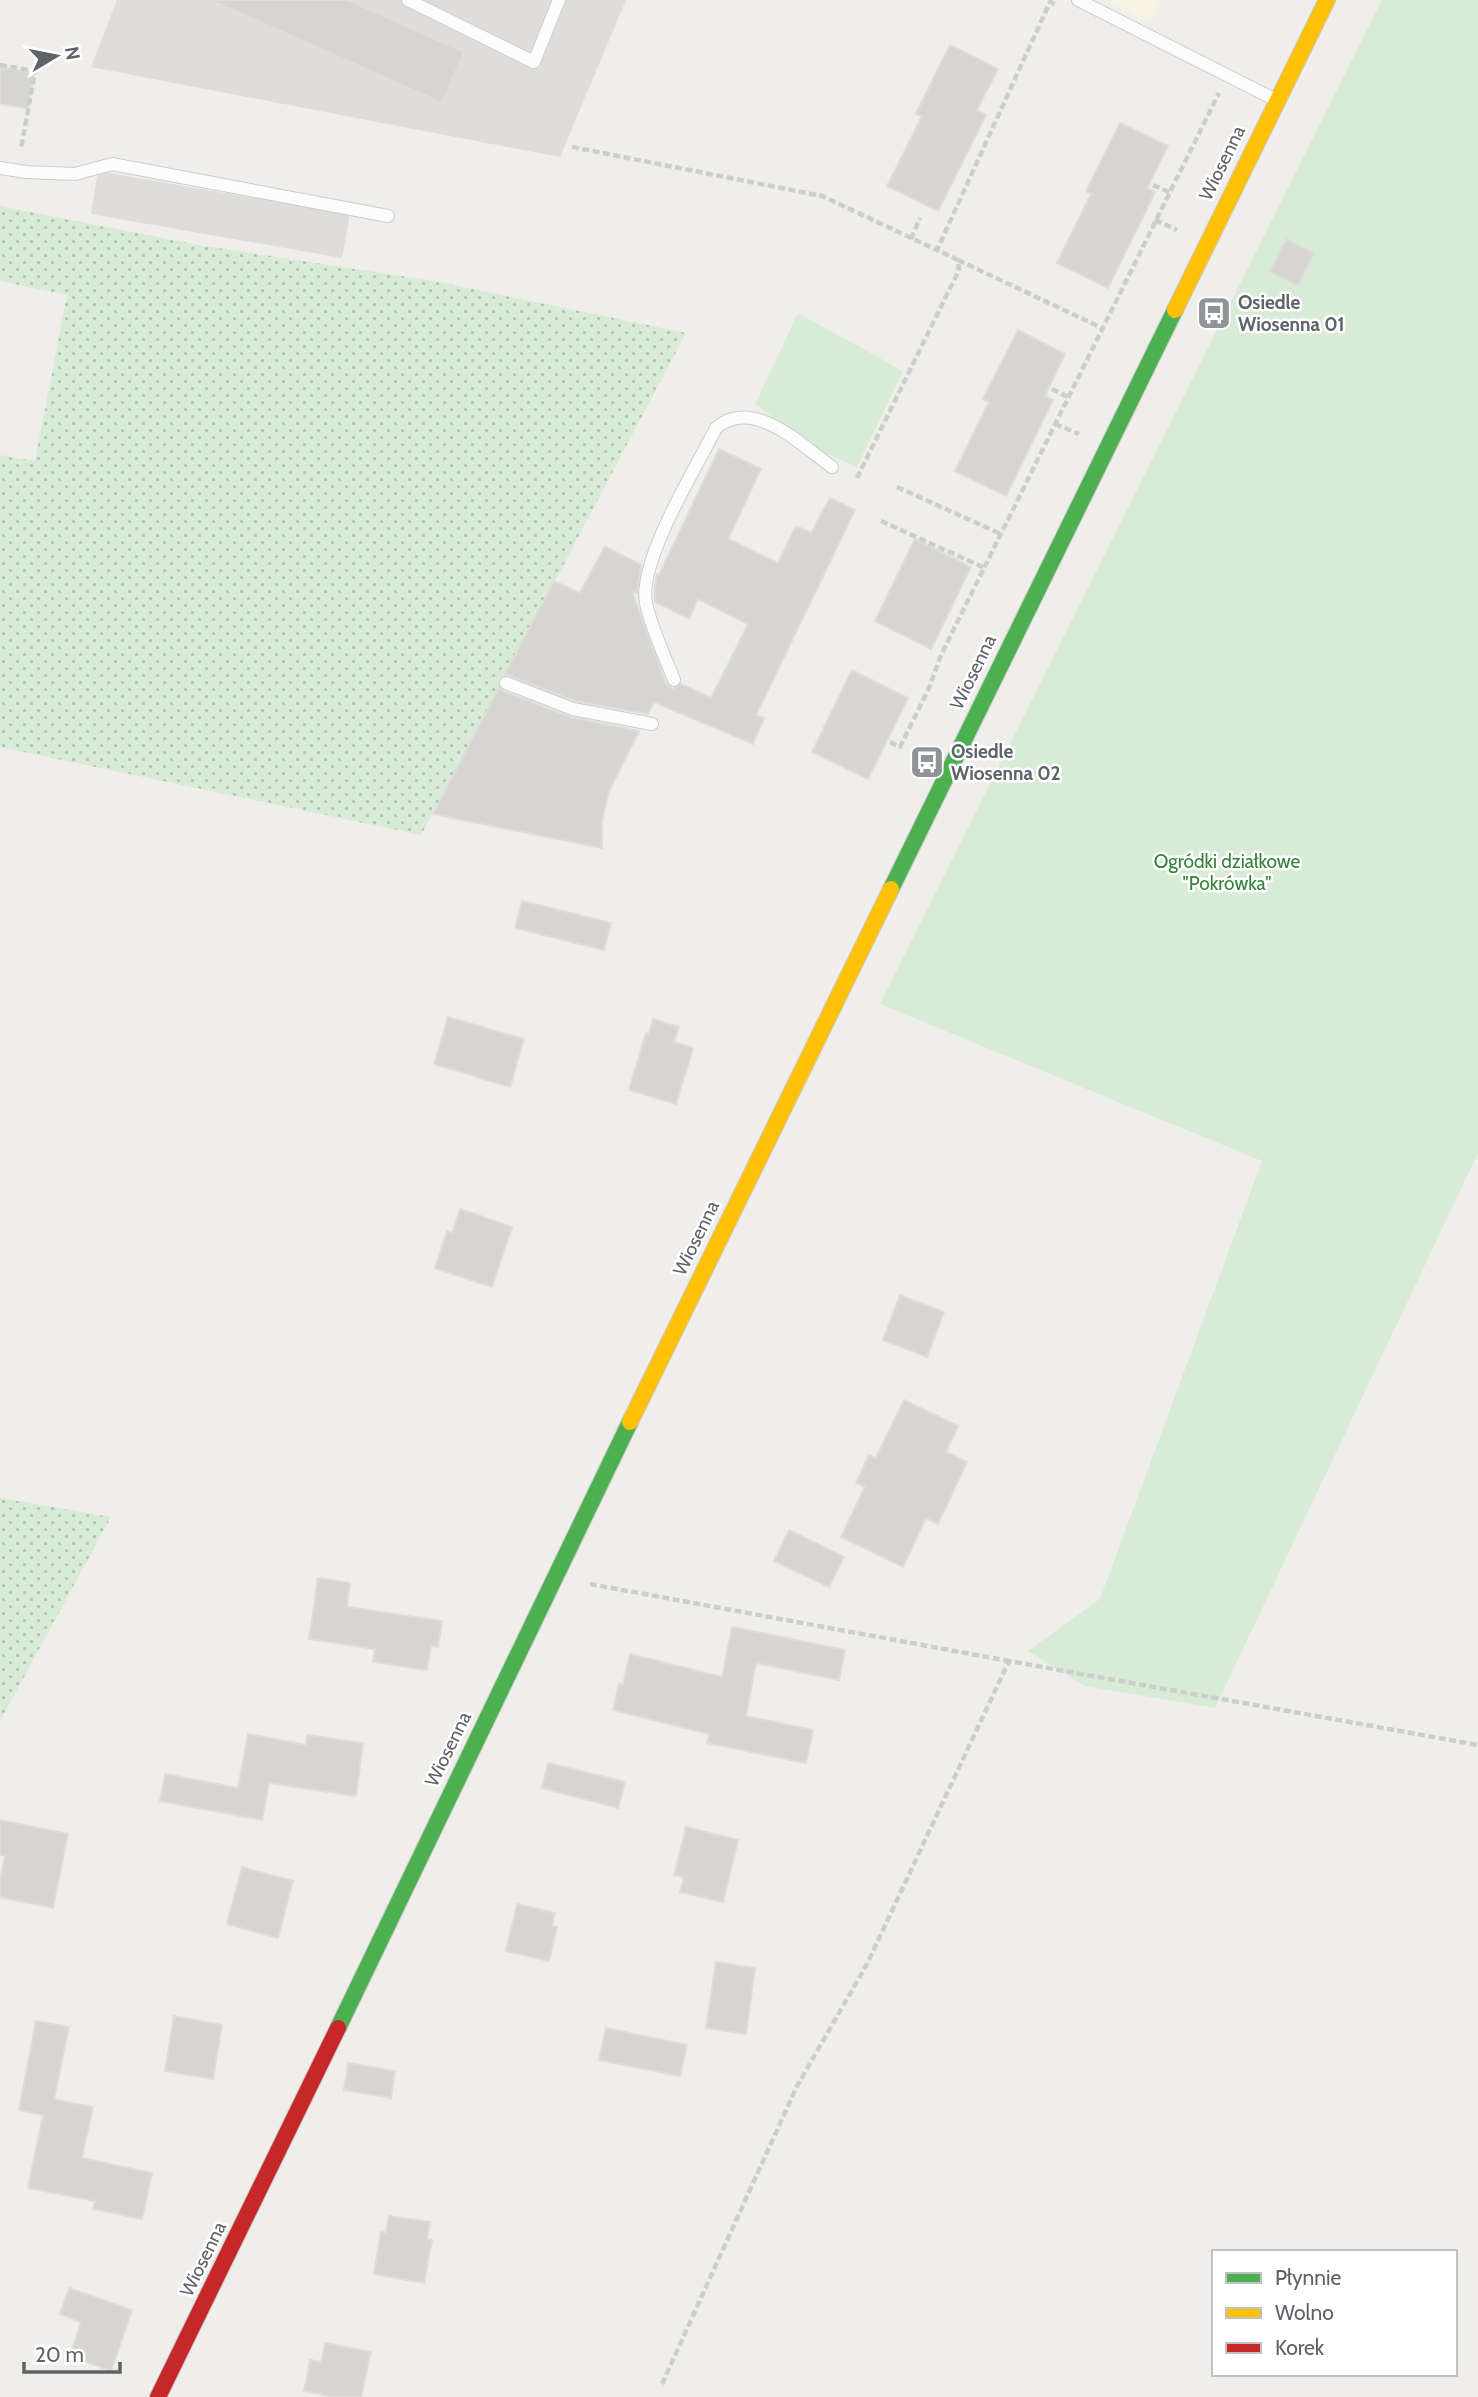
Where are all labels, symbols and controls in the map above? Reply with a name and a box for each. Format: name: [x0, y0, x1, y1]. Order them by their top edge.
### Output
north arrow: [21, 21, 91, 91]
text: N: [60, 45, 85, 62]
street label: Wiosenna: [1194, 122, 1250, 204]
place label: Osiedle Wiosenna 01: [1238, 291, 1345, 336]
bus stop icon: Osiedle Wiosenna 01: [1195, 294, 1233, 332]
street label: Wiosenna: [945, 631, 1001, 713]
place label: Osiedle Wiosenna 02: [951, 740, 1061, 785]
bus stop icon: Osiedle Wiosenna 02: [908, 743, 946, 781]
park label: Ogródki działkowe "Pokrówka": [1154, 850, 1301, 895]
street label: Wiosenna: [668, 1197, 724, 1279]
street label: Wiosenna: [420, 1708, 476, 1790]
street label: Wiosenna: [175, 2218, 231, 2300]
legend: [1212, 2250, 1457, 2376]
text: Płynnie: [1275, 2265, 1342, 2290]
text: Wolno: [1275, 2300, 1334, 2325]
scale bar: [24, 2330, 121, 2374]
text: Korek: [1275, 2335, 1325, 2360]
text: 20 m: [35, 2342, 84, 2367]

